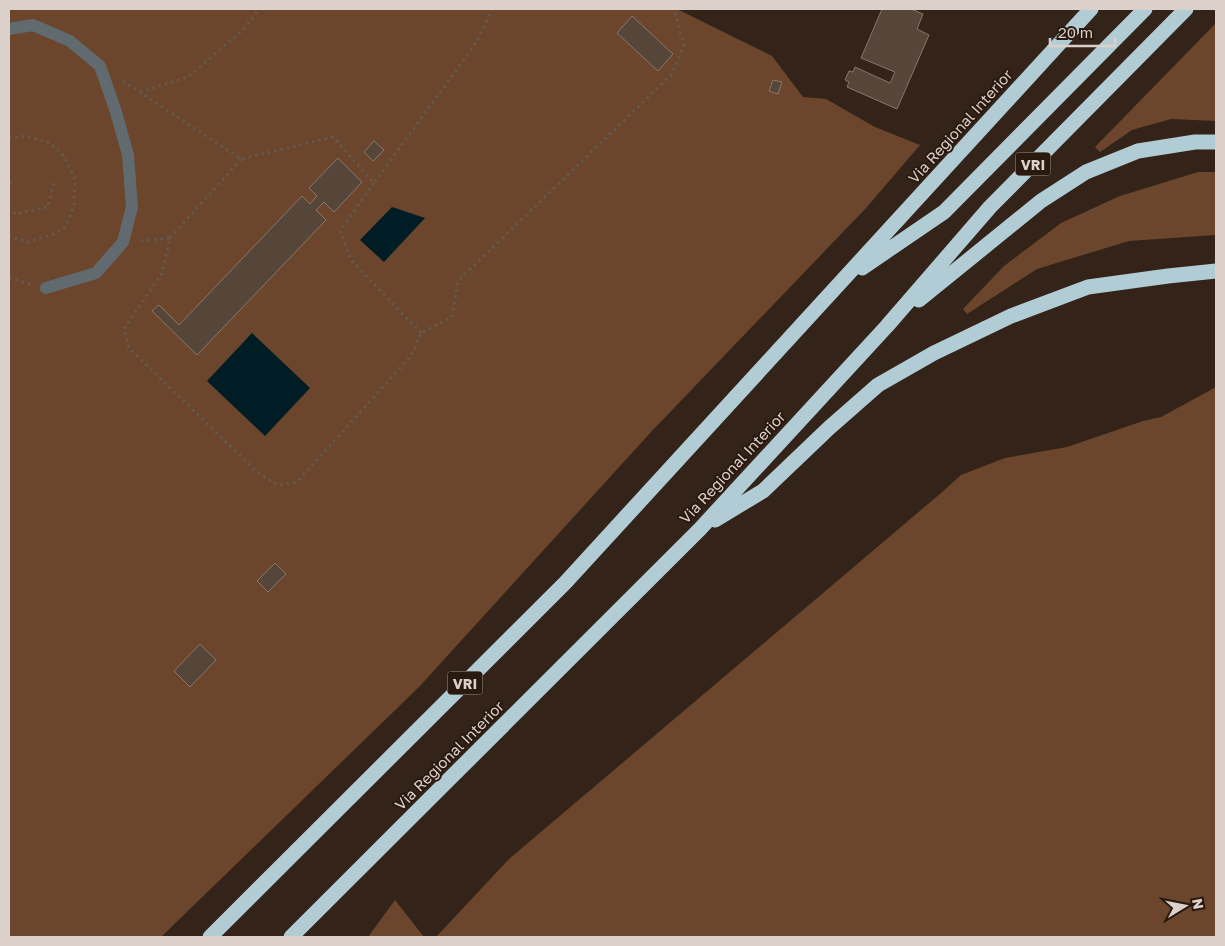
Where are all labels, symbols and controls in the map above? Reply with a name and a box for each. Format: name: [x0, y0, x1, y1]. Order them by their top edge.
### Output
scale bar: [1050, 15, 1115, 47]
text: 20 m: [1058, 23, 1093, 41]
street label: Via Regional Interior: [904, 65, 1016, 187]
road number: VRI: [1016, 152, 1050, 175]
street label: Via Regional Interior: [675, 407, 789, 527]
road number: VRI: [448, 671, 482, 694]
street label: Via Regional Interior: [391, 697, 507, 813]
north arrow: [1160, 881, 1210, 931]
text: N: [1189, 897, 1208, 910]

